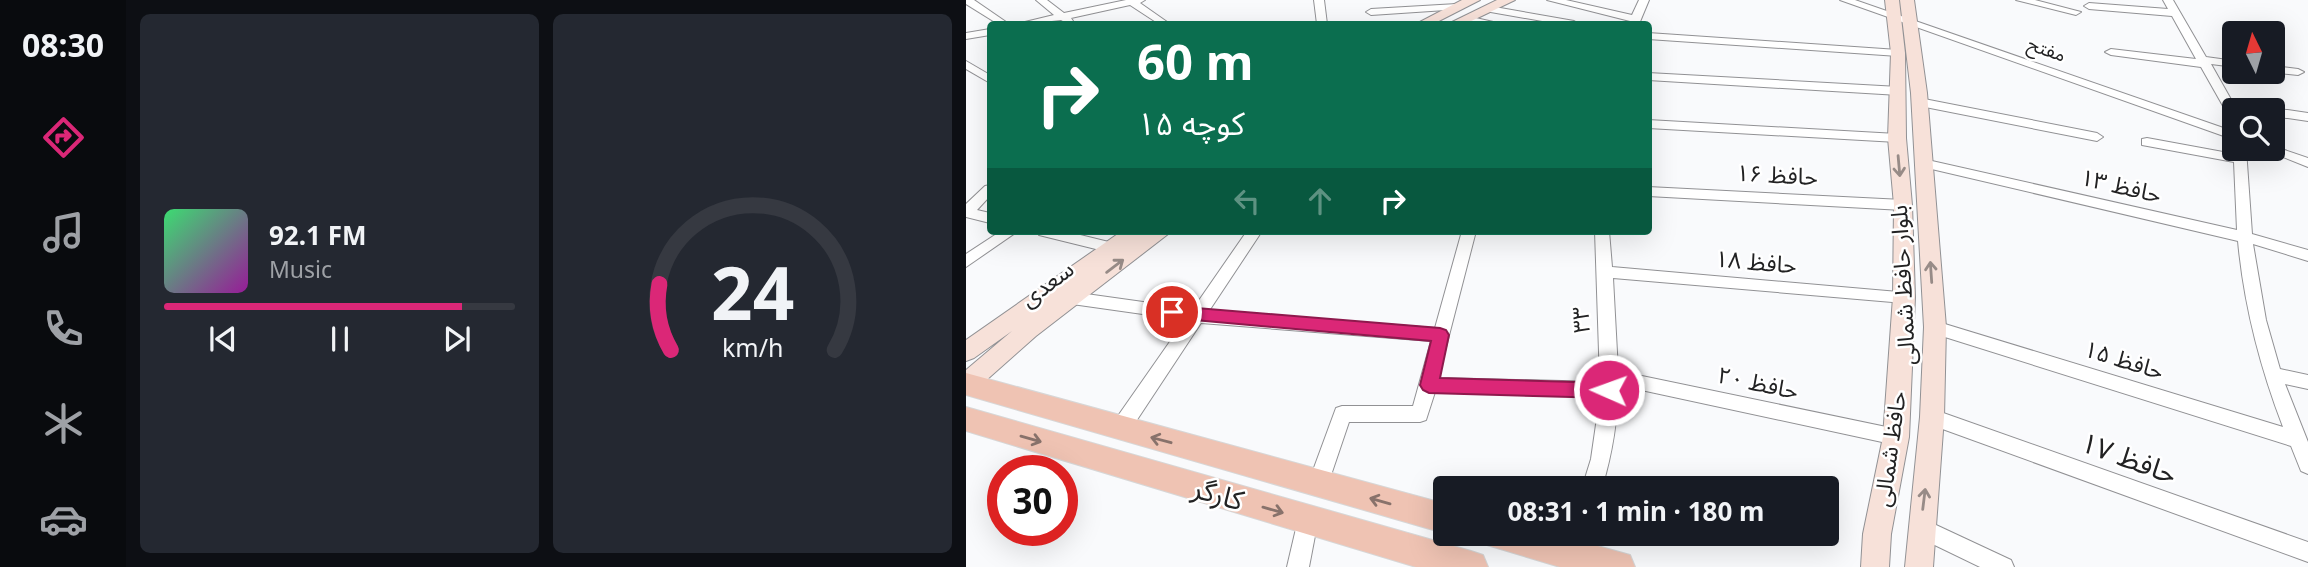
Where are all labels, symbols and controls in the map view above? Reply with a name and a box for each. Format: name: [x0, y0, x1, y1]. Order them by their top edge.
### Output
north arrow: [2222, 21, 2286, 84]
map controls: [2222, 21, 2285, 161]
text: 08:30: [22, 23, 104, 66]
text: 60 m: [1137, 28, 1254, 94]
street label: مفتح: [2024, 30, 2070, 70]
icon: right: [1022, 49, 1113, 140]
button: search: [2222, 98, 2285, 161]
text: کوچه ۱۵: [1137, 101, 1245, 144]
icon: directions: [39, 113, 88, 162]
one-way arrow: [1893, 154, 1906, 176]
street label: حافظ ۱۶: [1735, 156, 1819, 192]
street label: حافظ ۱۳: [2078, 160, 2165, 210]
icon: left: [1228, 182, 1266, 220]
icon: ahead: [1301, 182, 1339, 220]
icon: right: [1374, 182, 1412, 220]
street label: بلوار حافظ شمالی: [1882, 204, 1922, 366]
icon: music: [39, 208, 88, 257]
text: 92.1 FM: [269, 217, 366, 253]
street label: حافظ ۱۸: [1714, 241, 1798, 281]
text: 24: [711, 242, 794, 341]
street label: سعدی: [1013, 252, 1080, 314]
text: Music: [269, 253, 332, 285]
one-way arrow: [1106, 258, 1124, 273]
one-way arrow: [1924, 261, 1937, 284]
pin: [1142, 282, 1202, 342]
icon: arrive: [1153, 293, 1191, 331]
icon: phone: [39, 304, 88, 353]
street label: ۳۳: [1563, 306, 1597, 334]
icon: previous: [204, 320, 242, 358]
icon: pause: [321, 320, 359, 358]
icon: next: [438, 320, 476, 358]
text: km/h: [722, 329, 783, 363]
street label: حافظ ۱۵: [2080, 332, 2168, 386]
position arrow: [1572, 353, 1646, 427]
street label: حافظ ۲۰: [1715, 358, 1802, 406]
street label: حافظ شمالی: [1865, 389, 1913, 509]
icon: climate: [39, 399, 88, 448]
street label: حافظ ۱۷: [2076, 422, 2183, 492]
one-way arrow: [1020, 433, 1042, 446]
one-way arrow: [1150, 433, 1172, 446]
speed limit sign: 30: [987, 455, 1078, 546]
street label: کارگر: [1187, 467, 1249, 519]
one-way arrow: [1918, 488, 1931, 511]
one-way arrow: [1369, 493, 1391, 506]
text: 08:31 · 1 min · 180 m: [1508, 493, 1764, 529]
icon: car: [39, 495, 88, 544]
one-way arrow: [1262, 504, 1284, 517]

